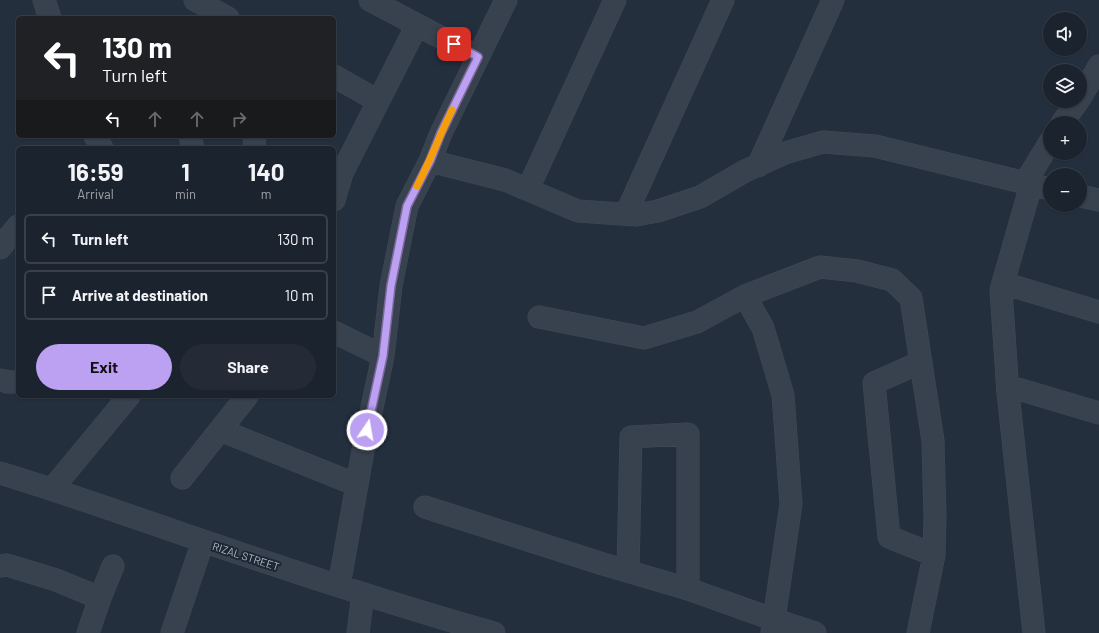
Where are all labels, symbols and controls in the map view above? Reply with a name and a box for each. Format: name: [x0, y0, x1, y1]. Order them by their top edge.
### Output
map controls: [1043, 12, 1087, 212]
button: sound: [1043, 12, 1087, 56]
pin: [437, 27, 471, 61]
text: 130 m: [102, 30, 172, 64]
icon: left: [36, 32, 88, 84]
icon: arrive: [443, 33, 465, 55]
text: Turn left: [102, 64, 168, 86]
button: layers: [1043, 64, 1087, 108]
icon: left: [102, 108, 124, 130]
icon: ahead: [144, 108, 166, 130]
icon: ahead: [186, 108, 208, 130]
icon: right: [228, 108, 250, 130]
button: +: [1043, 116, 1087, 160]
text: 16:59: [68, 157, 123, 186]
text: 1: [181, 157, 190, 186]
text: 140: [248, 157, 284, 186]
button: −: [1043, 168, 1087, 212]
text: Arrival: [77, 186, 114, 202]
text: min: [175, 186, 196, 202]
text: m: [261, 186, 271, 202]
icon: left: [38, 228, 60, 250]
text: Turn left: [72, 230, 128, 248]
text: 130 m: [277, 230, 314, 248]
icon: arrive: [38, 284, 60, 306]
text: Arrive at destination: [72, 286, 208, 304]
text: 10 m: [285, 286, 314, 304]
button: Exit: [36, 344, 172, 390]
button: Share: [180, 344, 316, 390]
position arrow: [346, 409, 388, 451]
street label: RIZAL STREET: [211, 539, 281, 573]

